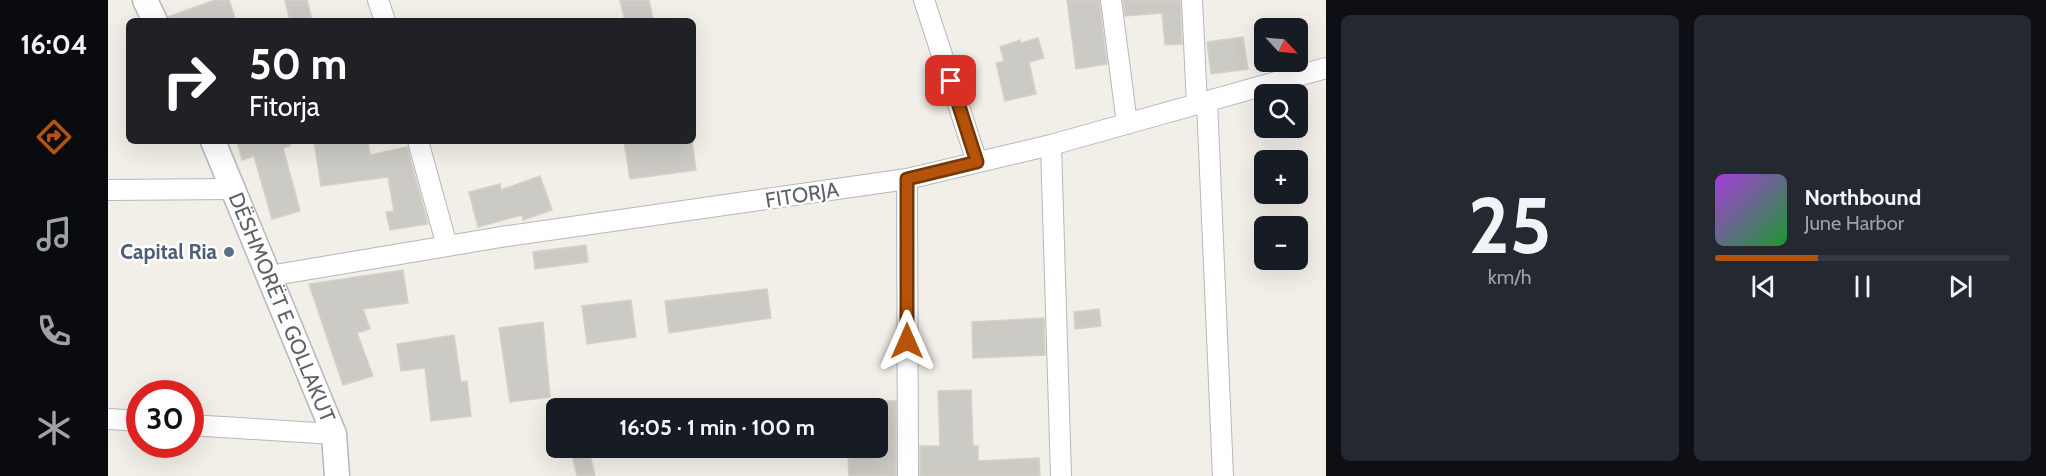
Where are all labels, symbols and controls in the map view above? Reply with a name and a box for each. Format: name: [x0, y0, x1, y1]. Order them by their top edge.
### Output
north arrow: [1254, 18, 1308, 72]
map controls: [1254, 18, 1308, 270]
text: 16:04: [21, 28, 87, 61]
text: 50 m: [249, 38, 347, 90]
icon: right: [150, 42, 228, 120]
pin: [925, 55, 976, 106]
icon: arrive: [934, 64, 967, 97]
button: search: [1254, 84, 1308, 138]
text: Fitorja: [249, 90, 320, 123]
icon: directions: [33, 116, 75, 158]
button: +: [1254, 150, 1308, 204]
street label: FITORJA: [763, 176, 841, 213]
text: 25: [1468, 178, 1551, 273]
text: Northbound: [1805, 184, 1921, 211]
street label: DËSHMORËT E GOLLAKUT: [224, 189, 341, 426]
text: June Harbor: [1805, 211, 1904, 235]
icon: music: [33, 213, 75, 255]
button: −: [1254, 216, 1308, 270]
place label: Capital Ria: [120, 239, 218, 264]
marker: Capital Ria: [222, 245, 236, 259]
text: km/h: [1488, 265, 1532, 289]
icon: previous: [1747, 270, 1780, 303]
icon: pause: [1846, 270, 1879, 303]
icon: next: [1944, 270, 1977, 303]
position arrow: [875, 309, 939, 373]
icon: phone: [33, 310, 75, 352]
speed limit sign: 30: [126, 380, 204, 458]
icon: climate: [33, 407, 75, 449]
text: 16:05 · 1 min · 100 m: [619, 414, 815, 441]

